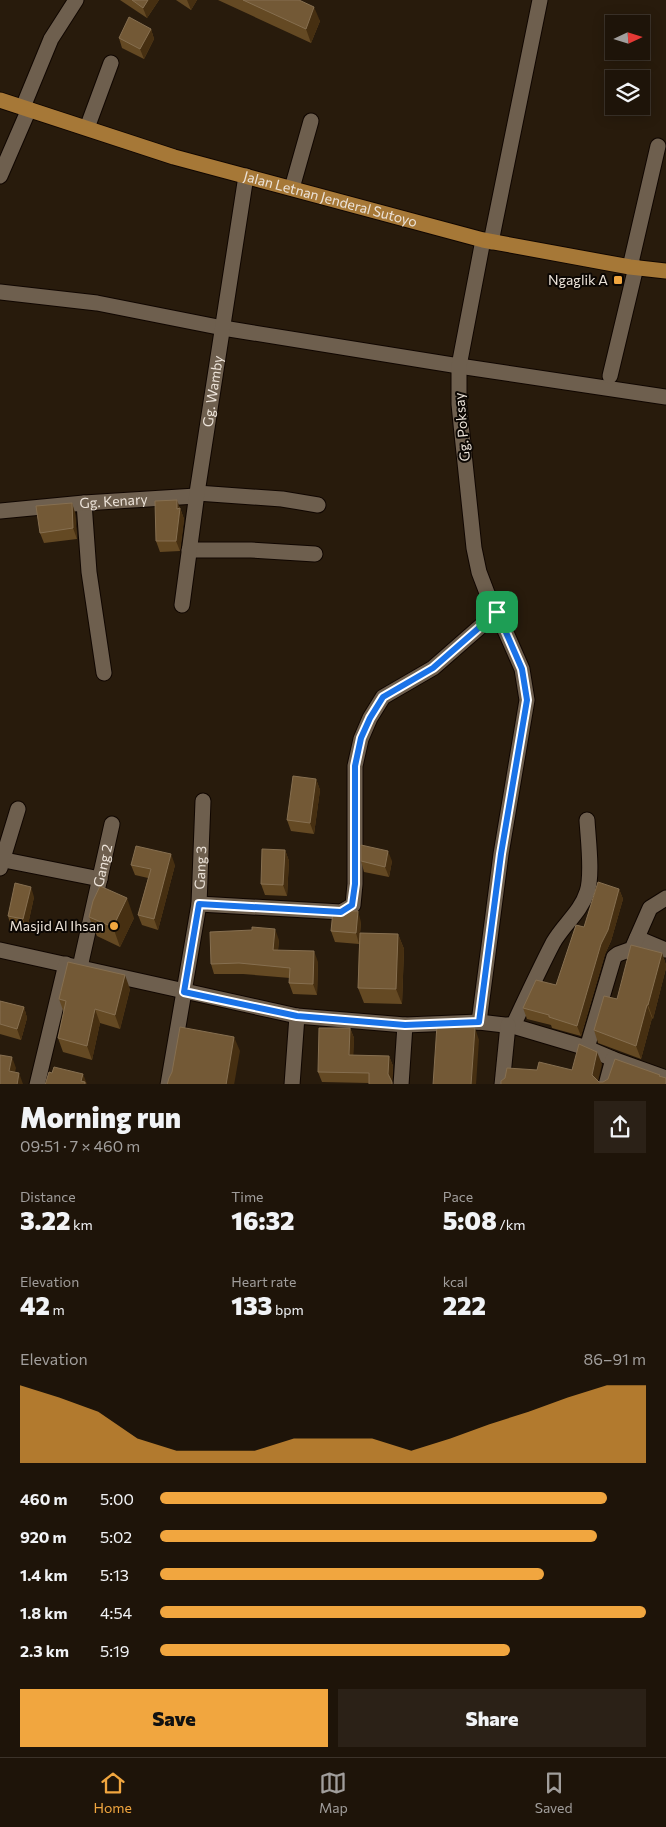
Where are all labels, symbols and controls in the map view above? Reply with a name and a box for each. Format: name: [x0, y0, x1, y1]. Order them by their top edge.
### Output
north arrow: [605, 15, 650, 60]
map controls: [605, 15, 650, 115]
button: layers: [605, 70, 650, 115]
street label: Jalan Letnan Jenderal Sutoyo: [242, 167, 419, 230]
place label: Ngaglik A: [548, 271, 608, 288]
marker: Ngaglik A: [612, 274, 624, 286]
street label: Gg. Wamby: [198, 354, 226, 428]
street label: Gg. Poksay: [450, 392, 473, 462]
street label: Gg. Kenary: [79, 490, 148, 511]
pin: [476, 591, 518, 633]
icon: arrive: [483, 598, 511, 626]
street label: Gang 2: [89, 842, 115, 889]
street label: Gang 3: [191, 845, 209, 890]
place label: Masjid Al Ihsan: [10, 917, 104, 934]
marker: Masjid Al Ihsan: [108, 920, 120, 932]
text: Morning run: [20, 1100, 181, 1134]
button: share: [594, 1101, 646, 1153]
text: 09:51 · 7 × 460 m: [20, 1136, 140, 1155]
text: Distance: [20, 1188, 76, 1205]
text: Time: [231, 1188, 264, 1205]
text: Pace: [443, 1188, 473, 1205]
text: 3.22: [20, 1205, 70, 1235]
text: 16:32: [231, 1205, 295, 1235]
text: 5:08: [443, 1205, 497, 1235]
text: km: [70, 1216, 93, 1233]
text: /km: [497, 1216, 526, 1233]
text: Elevation: [20, 1273, 79, 1290]
text: Heart rate: [231, 1273, 296, 1290]
text: kcal: [443, 1273, 468, 1290]
text: 42: [20, 1290, 50, 1320]
text: 133: [231, 1290, 272, 1320]
text: 222: [443, 1290, 486, 1320]
text: m: [50, 1301, 65, 1318]
text: bpm: [272, 1301, 304, 1318]
text: Elevation: [20, 1349, 88, 1368]
text: 86–91 m: [584, 1349, 646, 1368]
text: 460 m: [20, 1489, 67, 1508]
text: 5:00: [100, 1489, 134, 1508]
text: 920 m: [20, 1527, 66, 1546]
text: 5:02: [100, 1527, 132, 1546]
text: 1.4 km: [20, 1565, 67, 1584]
text: 5:13: [100, 1565, 129, 1584]
text: 1.8 km: [20, 1603, 67, 1622]
text: 4:54: [100, 1603, 132, 1622]
text: 2.3 km: [20, 1641, 69, 1660]
text: 5:19: [100, 1641, 130, 1660]
button: Save: [20, 1689, 328, 1747]
button: Share: [338, 1689, 646, 1747]
tab: Home: [93, 1769, 132, 1816]
tab: Map: [319, 1769, 348, 1816]
tab: Saved: [535, 1769, 573, 1816]

